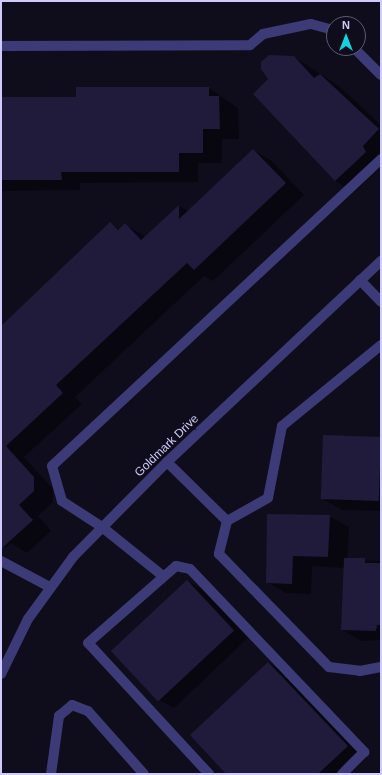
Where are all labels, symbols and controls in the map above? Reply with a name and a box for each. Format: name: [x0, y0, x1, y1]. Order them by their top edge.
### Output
north arrow: [326, 16, 366, 56]
text: N: [342, 19, 350, 31]
street label: Goldmark Drive: [132, 412, 202, 480]

